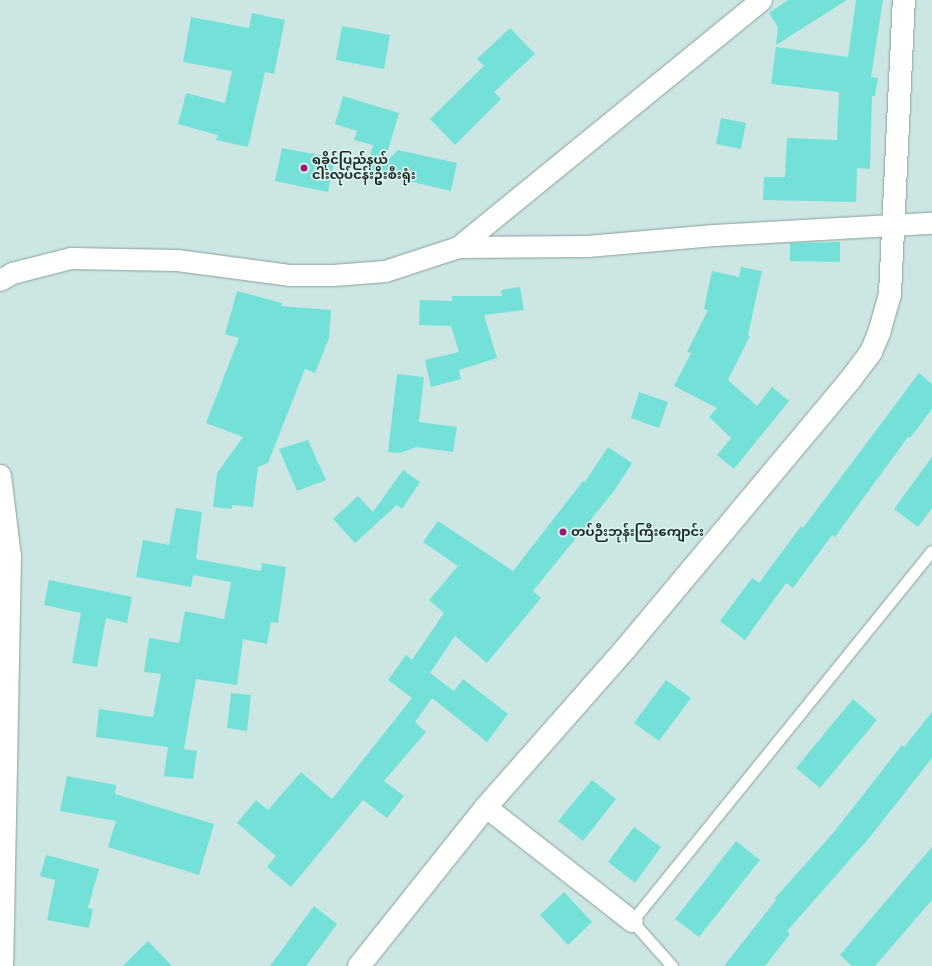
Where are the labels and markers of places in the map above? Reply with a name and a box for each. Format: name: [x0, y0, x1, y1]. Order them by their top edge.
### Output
place label: ရခိုင်ပြည်နယ် ငါးလုပ်ငန်းဦးစီးရုံး: [312, 153, 416, 184]
marker: ရခိုင်ပြည်နယ် ငါးလုပ်ငန်းဦးစီးရုံး: [299, 163, 309, 173]
place label: တပ်ဉီးဘုန်းကြီးကျောင်း: [571, 524, 704, 540]
marker: တပ်ဉီးဘုန်းကြီးကျောင်း: [558, 527, 568, 537]

